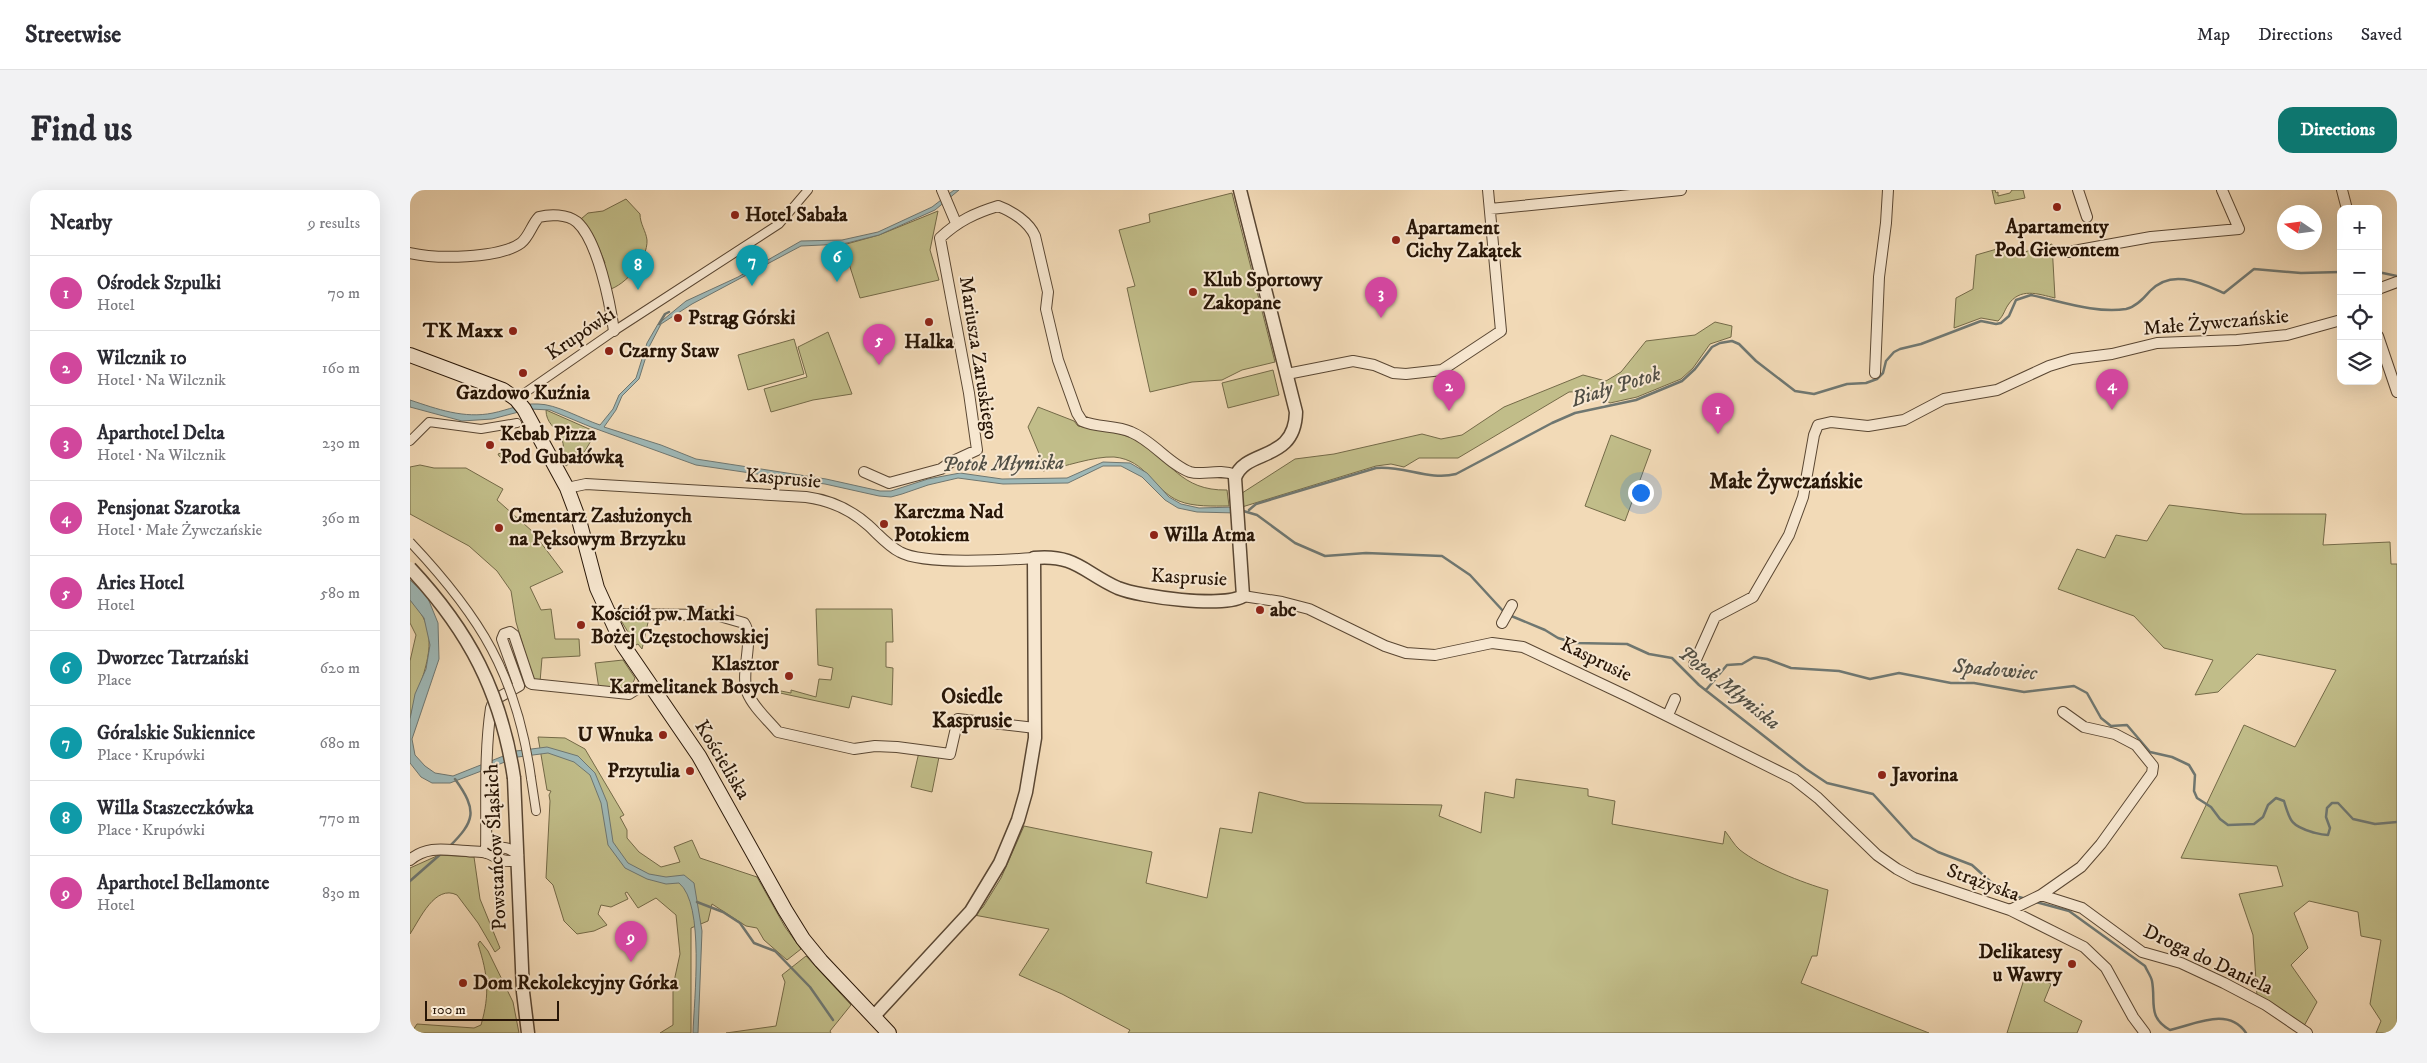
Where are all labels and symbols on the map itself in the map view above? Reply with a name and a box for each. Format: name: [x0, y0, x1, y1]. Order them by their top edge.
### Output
marker: Apartamenty Pod Giewontem: [2051, 201, 2063, 213]
place label: Hotel Sabała: [745, 203, 848, 228]
north arrow: [2277, 205, 2322, 250]
marker: Hotel Sabała: [729, 209, 741, 221]
place label: Apartamenty Pod Giewontem: [1994, 215, 2120, 263]
place label: Apartament Cichy Zakątek: [1405, 216, 1523, 264]
marker: Apartament Cichy Zakątek: [1390, 234, 1402, 246]
pin: 6: [821, 241, 853, 282]
pin: 7: [736, 245, 768, 286]
pin: 8: [622, 249, 654, 290]
place label: Klub Sportowy Zakopane: [1203, 268, 1323, 316]
street label: Mariusza Zaruskiego: [953, 275, 1003, 441]
pin: 3: [1365, 277, 1397, 318]
marker: Klub Sportowy Zakopane: [1187, 286, 1199, 298]
street label: Krupówki: [541, 302, 621, 366]
street label: Małe Żywczańskie: [2142, 304, 2290, 342]
place label: Pstrąg Górski: [688, 306, 795, 331]
marker: Pstrąg Górski: [672, 312, 684, 324]
marker: Halka: [923, 316, 935, 328]
place label: TK Maxx: [422, 319, 503, 344]
pin: 5: [863, 324, 895, 365]
marker: TK Maxx: [507, 325, 519, 337]
place label: Halka: [904, 330, 954, 355]
place label: Czarny Staw: [619, 339, 719, 364]
marker: Czarny Staw: [603, 345, 615, 357]
water label: Biały Potok: [1567, 361, 1664, 413]
marker: Gazdowo Kuźnia: [517, 367, 529, 379]
pin: 4: [2096, 369, 2128, 410]
pin: 2: [1433, 370, 1465, 411]
place label: Gazdowo Kuźnia: [456, 381, 590, 406]
pin: 1: [1702, 393, 1734, 434]
place label: Kebab Pizza Pod Gubałówką: [500, 422, 625, 470]
marker: Kebab Pizza Pod Gubałówką: [484, 439, 496, 451]
water label: Potok Młyniska: [941, 450, 1065, 478]
street label: Kasprusie: [744, 463, 822, 495]
district label: Małe Żywczańskie: [1709, 467, 1863, 495]
your location: [1628, 480, 1654, 506]
place label: Karczma Nad Potokiem: [894, 500, 1004, 548]
place label: Cmentarz Zasłużonych na Pęksowym Brzyzku: [509, 504, 692, 552]
marker: Karczma Nad Potokiem: [878, 518, 890, 530]
marker: Cmentarz Zasłużonych na Pęksowym Brzyzku: [493, 522, 505, 534]
place label: Willa Atma: [1163, 523, 1255, 548]
marker: Willa Atma: [1148, 529, 1160, 541]
street label: Kasprusie: [1150, 564, 1228, 592]
place label: abc: [1270, 598, 1297, 623]
place label: Kościół pw. Matki Bożej Częstochowskiej: [591, 602, 769, 650]
marker: abc: [1254, 604, 1266, 616]
marker: Kościół pw. Matki Bożej Częstochowskiej: [575, 619, 587, 631]
street label: Kasprusie: [1556, 632, 1636, 688]
water label: Potok Młyniska: [1673, 640, 1785, 736]
place label: Klasztor Karmelitanek Bosych: [609, 652, 780, 700]
water label: Spadowiec: [1951, 653, 2039, 687]
marker: Klasztor Karmelitanek Bosych: [783, 670, 795, 682]
district label: Osiedle Kasprusie: [932, 684, 1012, 734]
street label: Kościeliska: [688, 716, 756, 805]
place label: U Wnuka: [578, 723, 653, 748]
marker: U Wnuka: [657, 729, 669, 741]
place label: Przytulia: [607, 759, 681, 784]
street label: Powstańców Śląskich: [478, 762, 513, 931]
place label: Javorina: [1890, 763, 1958, 788]
marker: Przytulia: [684, 765, 696, 777]
marker: Javorina: [1876, 769, 1888, 781]
street label: Strążyska: [1943, 858, 2023, 908]
street label: Droga do Daniela: [2139, 919, 2277, 1001]
pin: 9: [615, 921, 647, 962]
place label: Delikatesy u Wawry: [1978, 940, 2063, 988]
marker: Delikatesy u Wawry: [2066, 958, 2078, 970]
place label: Dom Rekolekcyjny Górka: [473, 971, 679, 996]
marker: Dom Rekolekcyjny Górka: [457, 977, 469, 989]
scale bar: [425, 998, 559, 1021]

